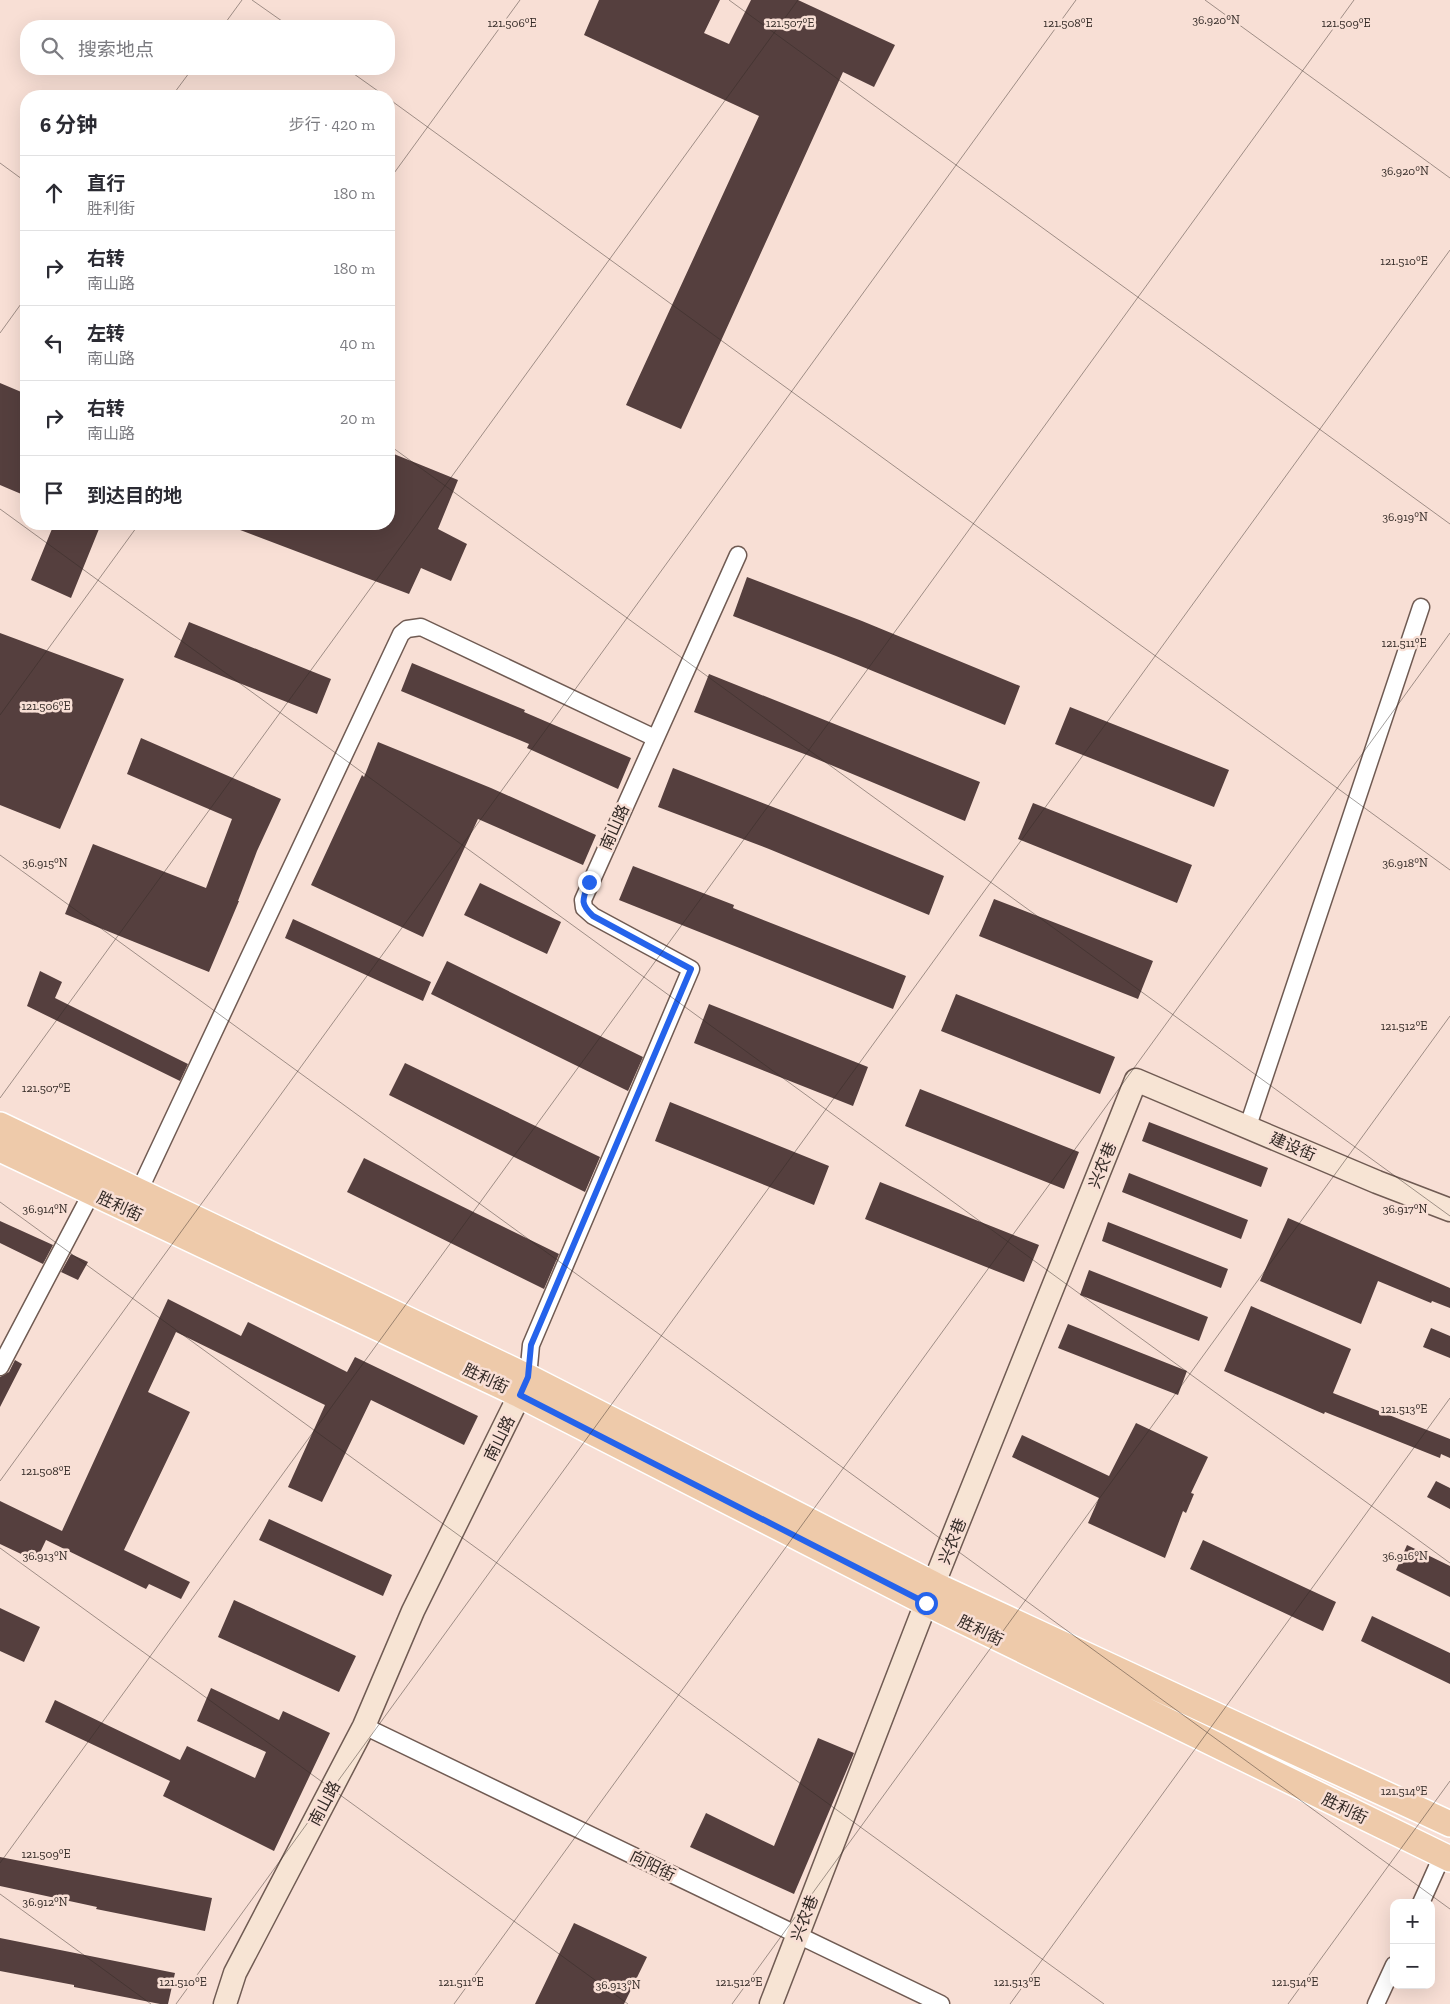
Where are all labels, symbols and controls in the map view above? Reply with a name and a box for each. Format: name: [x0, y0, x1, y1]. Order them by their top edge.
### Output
text: 36.920°N: [1192, 13, 1240, 27]
text: 121.506°E: [487, 16, 537, 30]
text: 121.507°E: [766, 16, 814, 30]
text: 121.508°E: [1043, 16, 1093, 30]
text: 121.509°E: [1321, 16, 1371, 30]
search box: [20, 20, 395, 75]
icon: search: [38, 34, 66, 62]
text: 搜索地点: [78, 38, 154, 61]
text: 6 分钟: [40, 112, 97, 137]
text: 步行 · 420 m: [289, 115, 375, 134]
text: 36.920°N: [1381, 164, 1429, 178]
text: 直行: [87, 172, 125, 195]
icon: ahead: [40, 179, 68, 207]
text: 180 m: [334, 184, 375, 203]
text: 胜利街: [87, 199, 135, 218]
text: 右转: [87, 247, 125, 270]
icon: right: [40, 254, 68, 282]
text: 121.510°E: [1380, 254, 1428, 268]
text: 180 m: [334, 259, 375, 278]
text: 南山路: [87, 274, 135, 293]
text: 左转: [87, 322, 125, 345]
icon: left: [40, 329, 68, 357]
text: 40 m: [340, 334, 375, 353]
text: 南山路: [87, 349, 135, 368]
text: 右转: [87, 397, 125, 420]
icon: right: [40, 404, 68, 432]
text: 20 m: [340, 409, 375, 428]
text: 南山路: [87, 424, 135, 443]
icon: arrive: [40, 479, 68, 507]
text: 到达目的地: [87, 484, 182, 507]
text: 36.919°N: [1382, 510, 1428, 524]
text: 121.511°E: [1382, 636, 1426, 650]
text: 121.506°E: [21, 699, 71, 713]
street label: 南山路: [596, 801, 633, 853]
text: 36.915°N: [22, 856, 68, 870]
text: 36.918°N: [1382, 856, 1428, 870]
route end: [578, 871, 601, 894]
text: 121.512°E: [1381, 1019, 1427, 1033]
text: 121.507°E: [22, 1081, 70, 1095]
street label: 建设街: [1267, 1128, 1319, 1165]
street label: 兴农巷: [1085, 1139, 1120, 1191]
street label: 胜利街: [94, 1188, 146, 1225]
text: 36.914°N: [22, 1202, 68, 1216]
text: 36.917°N: [1383, 1202, 1427, 1216]
street label: 胜利街: [460, 1360, 512, 1397]
text: 121.513°E: [1381, 1402, 1427, 1416]
street label: 南山路: [480, 1412, 519, 1464]
text: 121.508°E: [21, 1464, 71, 1478]
street label: 兴农巷: [935, 1515, 970, 1567]
text: 36.913°N: [22, 1549, 68, 1563]
text: 36.916°N: [1382, 1549, 1428, 1563]
route start: [915, 1592, 938, 1615]
street label: 胜利街: [955, 1611, 1007, 1650]
street label: 南山路: [305, 1778, 344, 1829]
text: 121.514°E: [1381, 1784, 1427, 1798]
street label: 胜利街: [1319, 1789, 1371, 1828]
street label: 向阳街: [627, 1846, 679, 1885]
text: 121.509°E: [21, 1847, 71, 1861]
street label: 兴农巷: [787, 1892, 822, 1944]
text: 36.912°N: [22, 1895, 68, 1909]
map controls: [1390, 1899, 1435, 1989]
button: +: [1390, 1899, 1435, 1944]
button: −: [1390, 1944, 1435, 1989]
text: 121.510°E: [159, 1975, 207, 1989]
text: 121.511°E: [439, 1975, 483, 1989]
text: 121.512°E: [716, 1975, 762, 1989]
text: 121.513°E: [994, 1975, 1040, 1989]
text: 121.514°E: [1272, 1975, 1318, 1989]
text: 36.913°N: [595, 1978, 641, 1992]

